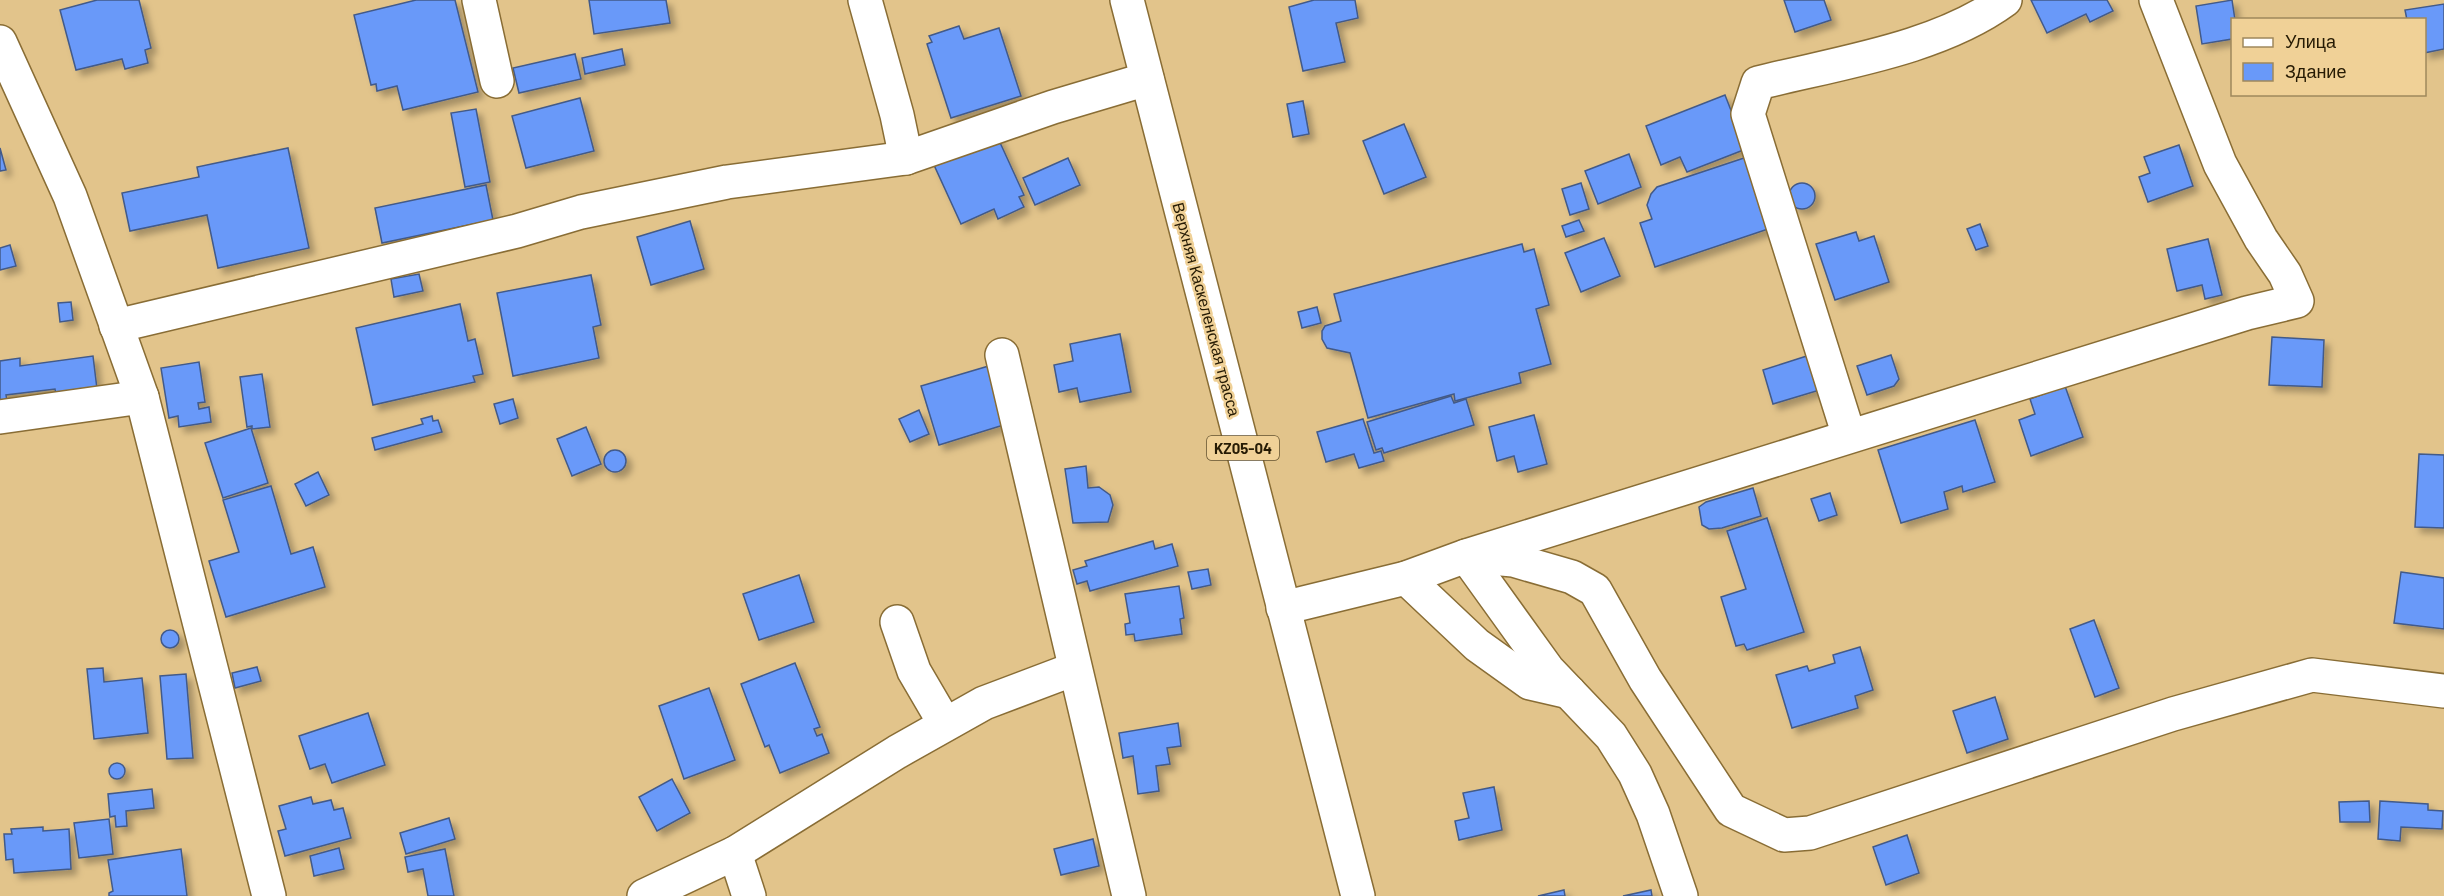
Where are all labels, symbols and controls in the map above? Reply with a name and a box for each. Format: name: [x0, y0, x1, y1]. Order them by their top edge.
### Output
legend: [2231, 18, 2426, 96]
text: Улица: [2285, 30, 2337, 52]
text: Здание: [2285, 60, 2346, 82]
street label: Верхняя Каскеленская трасса: [1169, 200, 1245, 418]
road number: KZ05-04: [1207, 436, 1279, 460]

